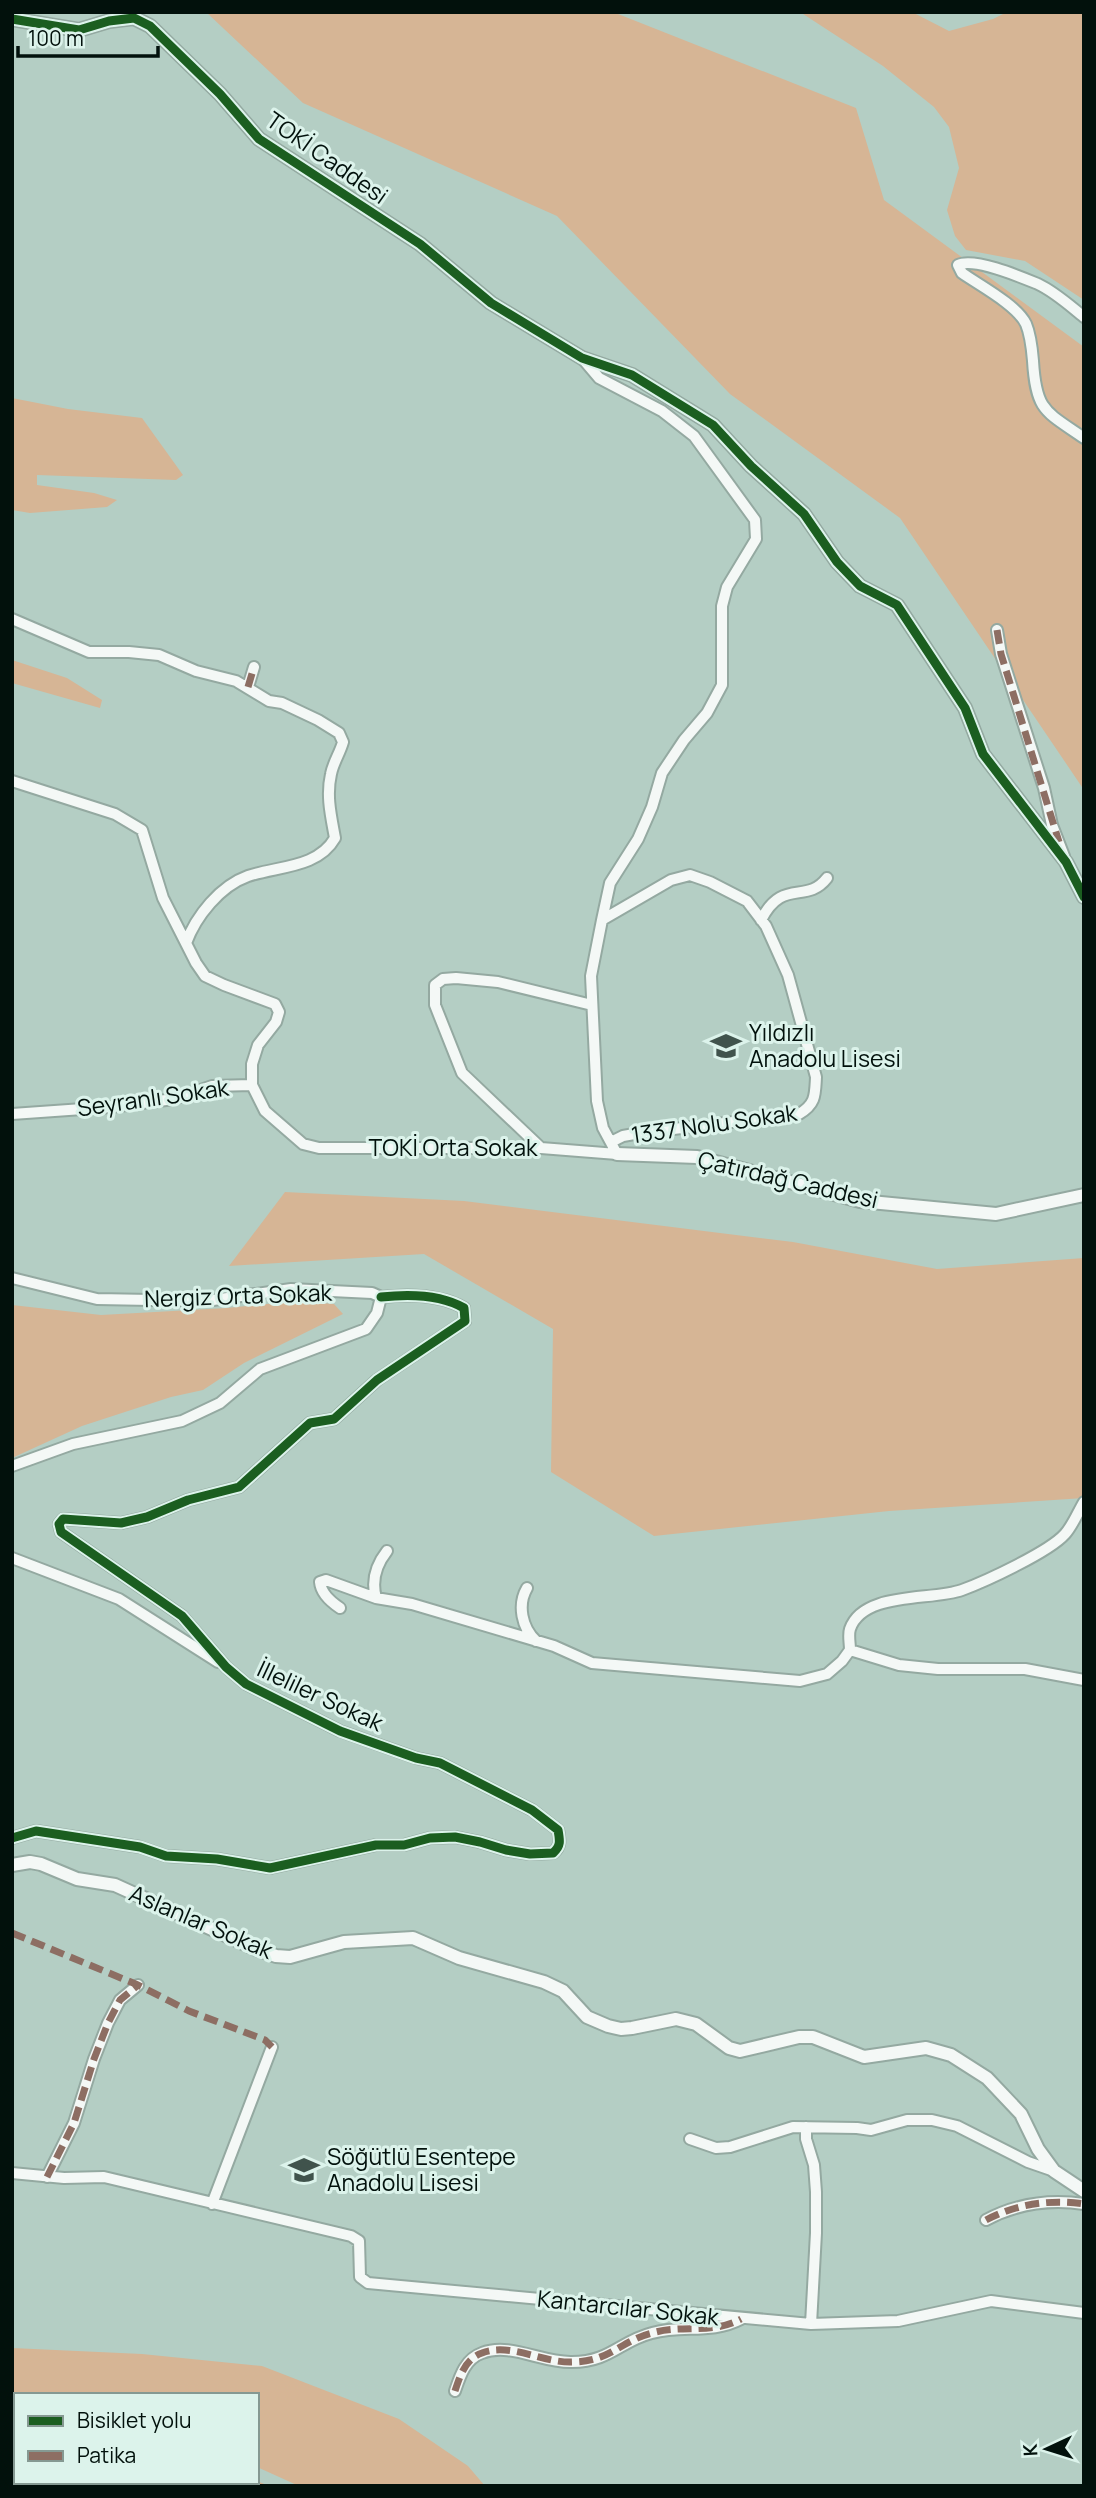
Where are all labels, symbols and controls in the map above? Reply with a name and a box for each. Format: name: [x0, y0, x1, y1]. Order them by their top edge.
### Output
scale bar: [18, 14, 158, 58]
text: 100 m: [28, 24, 84, 52]
street label: TOKİ Caddesi: [260, 104, 395, 211]
place label: Yıldızlı Anadolu Lisesi: [749, 1016, 901, 1074]
school or university icon: Yıldızlı Anadolu Lisesi: [709, 1029, 743, 1063]
street label: Seyranlı Sokak: [75, 1070, 231, 1123]
street label: 1337 Nolu Sokak: [629, 1095, 799, 1150]
street label: TOKİ Orta Sokak: [369, 1131, 538, 1163]
street label: Çatırdağ Caddesi: [695, 1143, 881, 1215]
street label: Nergiz Orta Sokak: [144, 1276, 333, 1314]
street label: İlleliler Sokak: [252, 1652, 389, 1738]
street label: Aslanlar Sokak: [125, 1876, 279, 1966]
place label: Söğütlü Esentepe Anadolu Lisesi: [327, 2140, 516, 2198]
school or university icon: Söğütlü Esentepe Anadolu Lisesi: [287, 2153, 321, 2187]
street label: Kantarcılar Sokak: [536, 2282, 721, 2333]
legend: [14, 2393, 259, 2484]
text: Bisiklet yolu: [77, 2406, 191, 2434]
north arrow: [1012, 2414, 1082, 2484]
text: Patika: [77, 2441, 136, 2469]
text: K: [1017, 2442, 1043, 2457]

